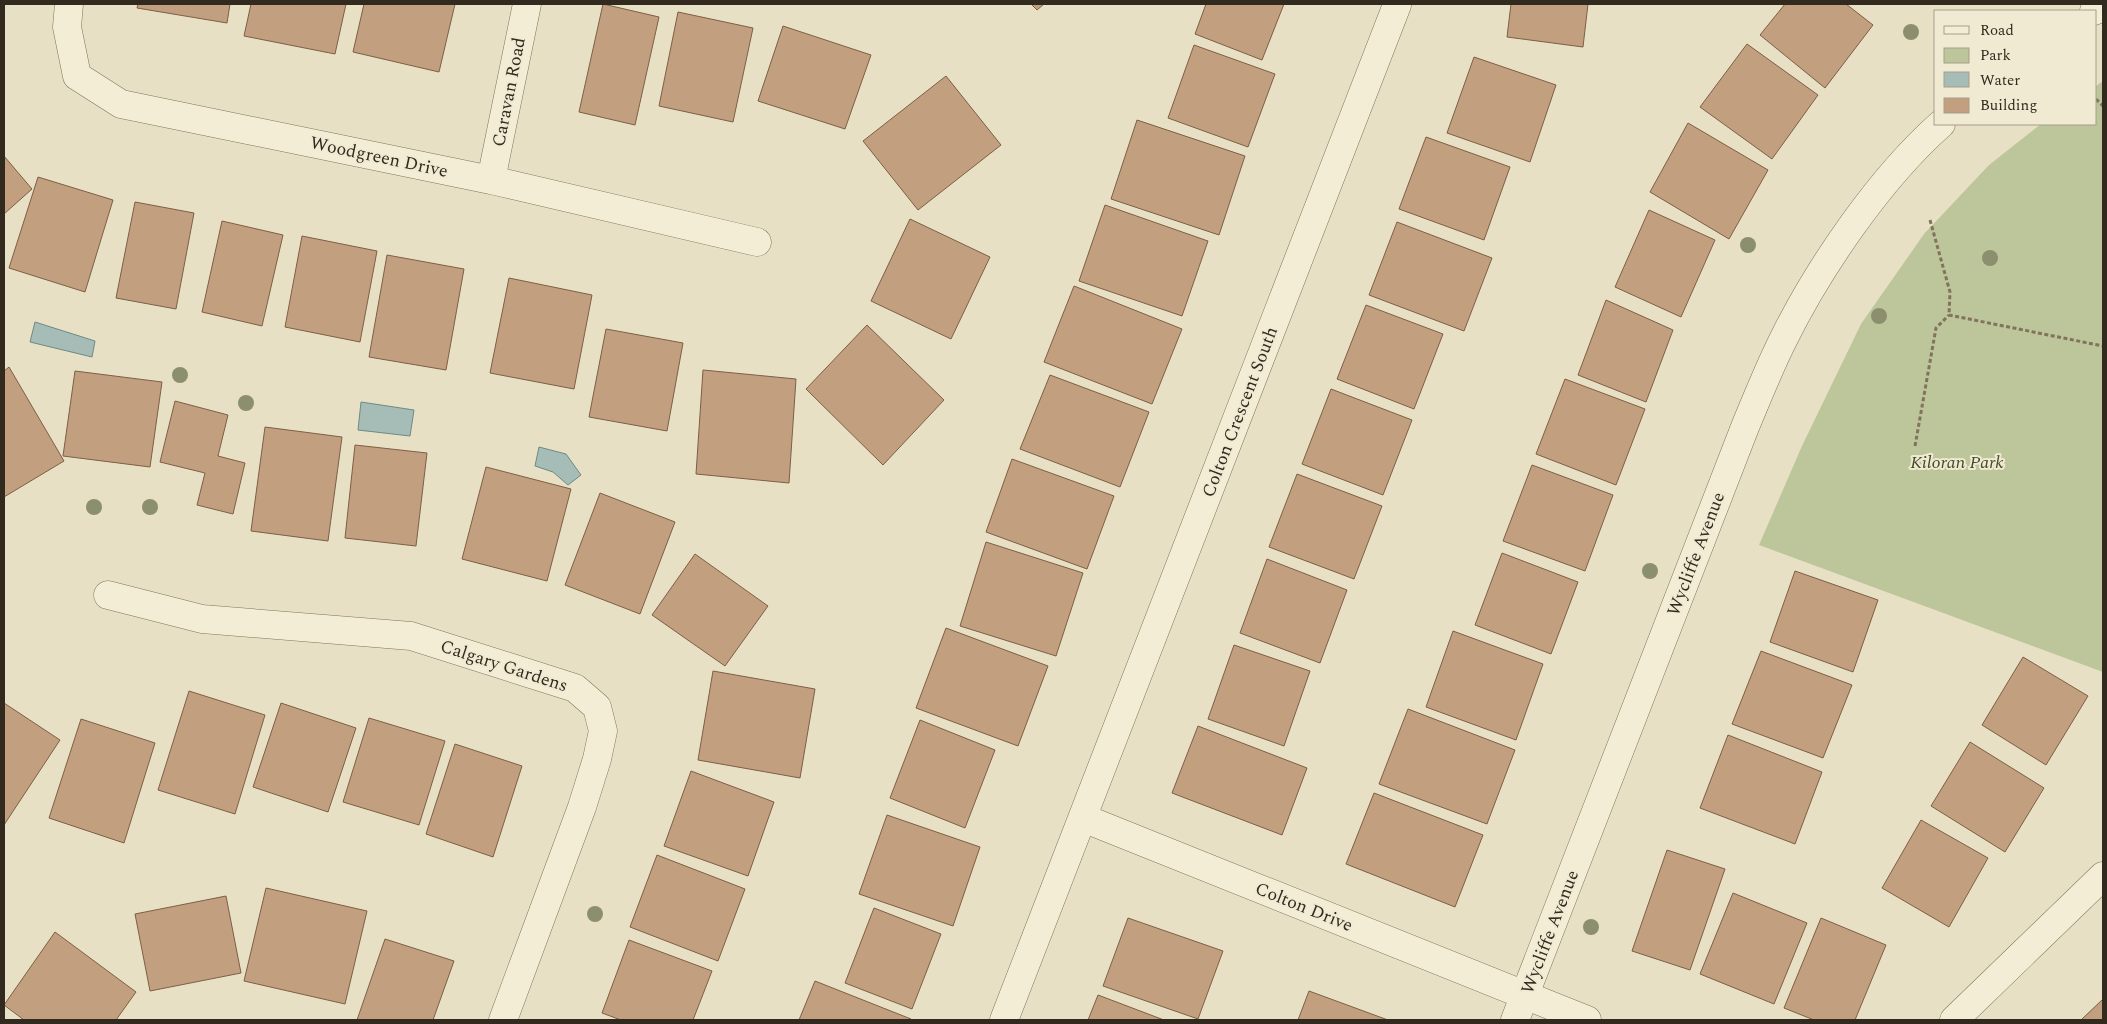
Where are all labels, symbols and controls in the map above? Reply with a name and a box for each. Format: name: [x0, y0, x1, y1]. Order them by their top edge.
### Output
legend: [1934, 10, 2097, 125]
text: Road: [1980, 19, 2014, 42]
street label: Caravan Road: [485, 35, 533, 149]
text: Park: [1980, 44, 2011, 67]
text: Water: [1980, 69, 2020, 92]
text: Building: [1980, 94, 2037, 117]
street label: Woodgreen Drive: [308, 129, 450, 185]
street label: Colton Crescent South: [1195, 323, 1285, 501]
park label: Kiloran Park: [1910, 449, 2004, 476]
street label: Wycliffe Avenue: [1660, 488, 1732, 620]
street label: Calgary Gardens: [437, 633, 571, 699]
street label: Wycliffe Avenue: [1514, 866, 1586, 998]
street label: Colton Drive: [1251, 875, 1357, 939]

